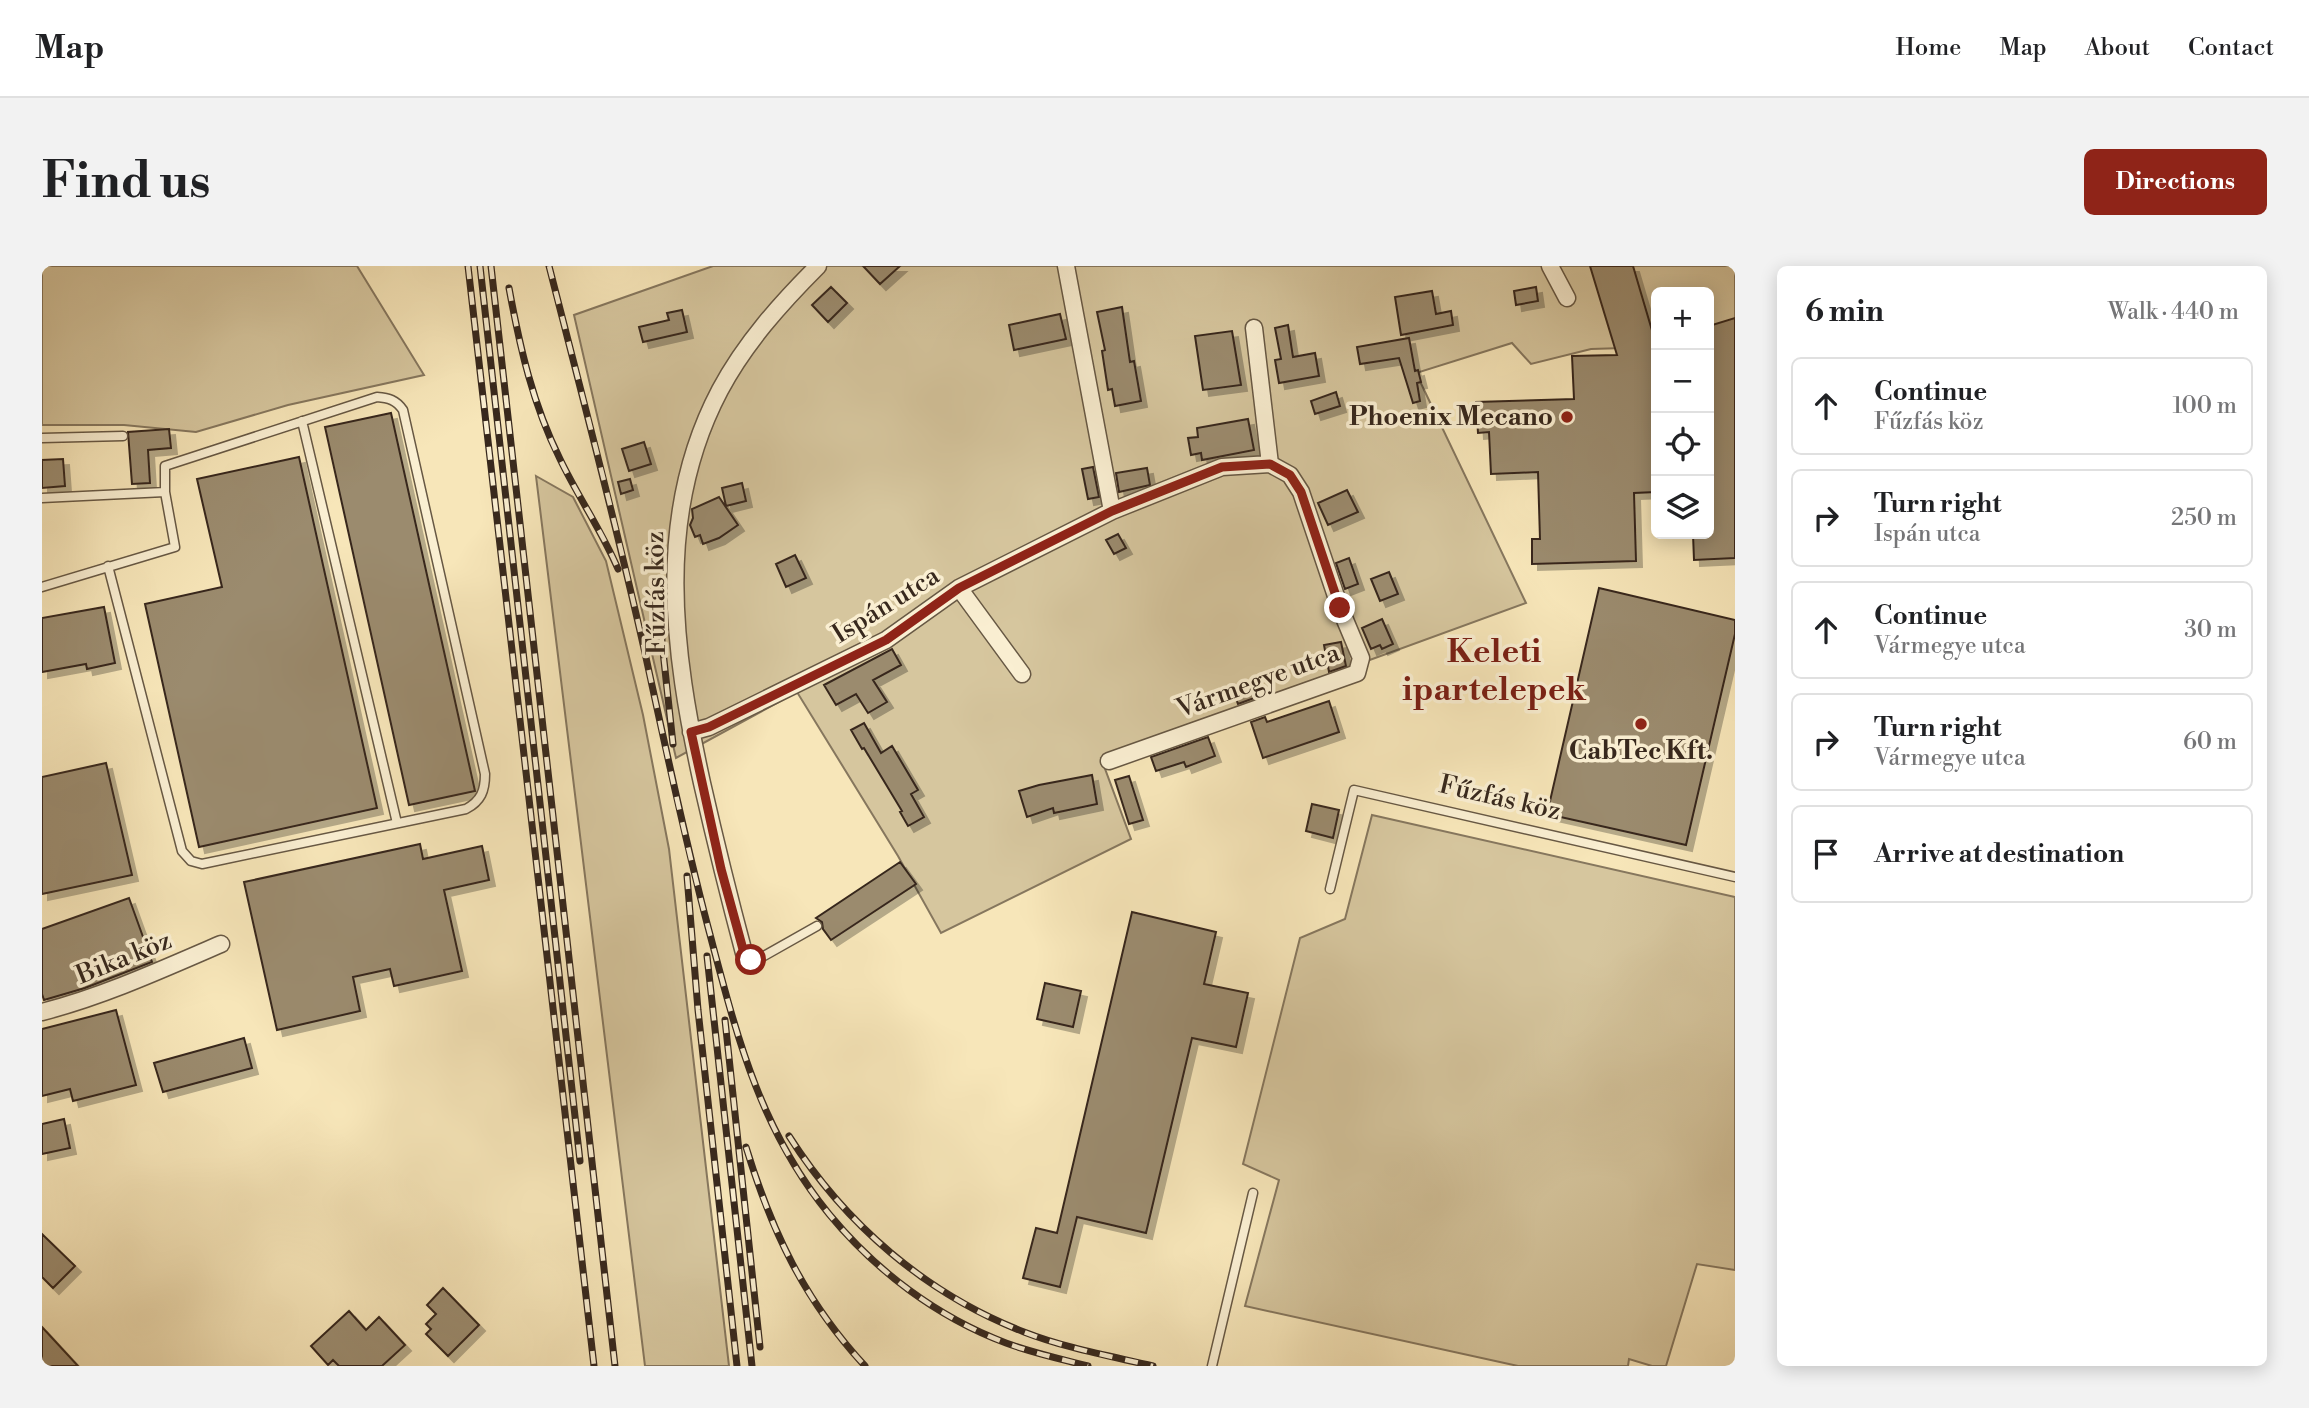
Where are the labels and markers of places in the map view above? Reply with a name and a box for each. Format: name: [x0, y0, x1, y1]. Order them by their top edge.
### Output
place label: Phoenix Mecano: [1349, 401, 1553, 433]
marker: Phoenix Mecano: [1559, 409, 1575, 425]
marker: CabTec Kft.: [1633, 716, 1649, 732]
place label: CabTec Kft.: [1569, 735, 1713, 767]

